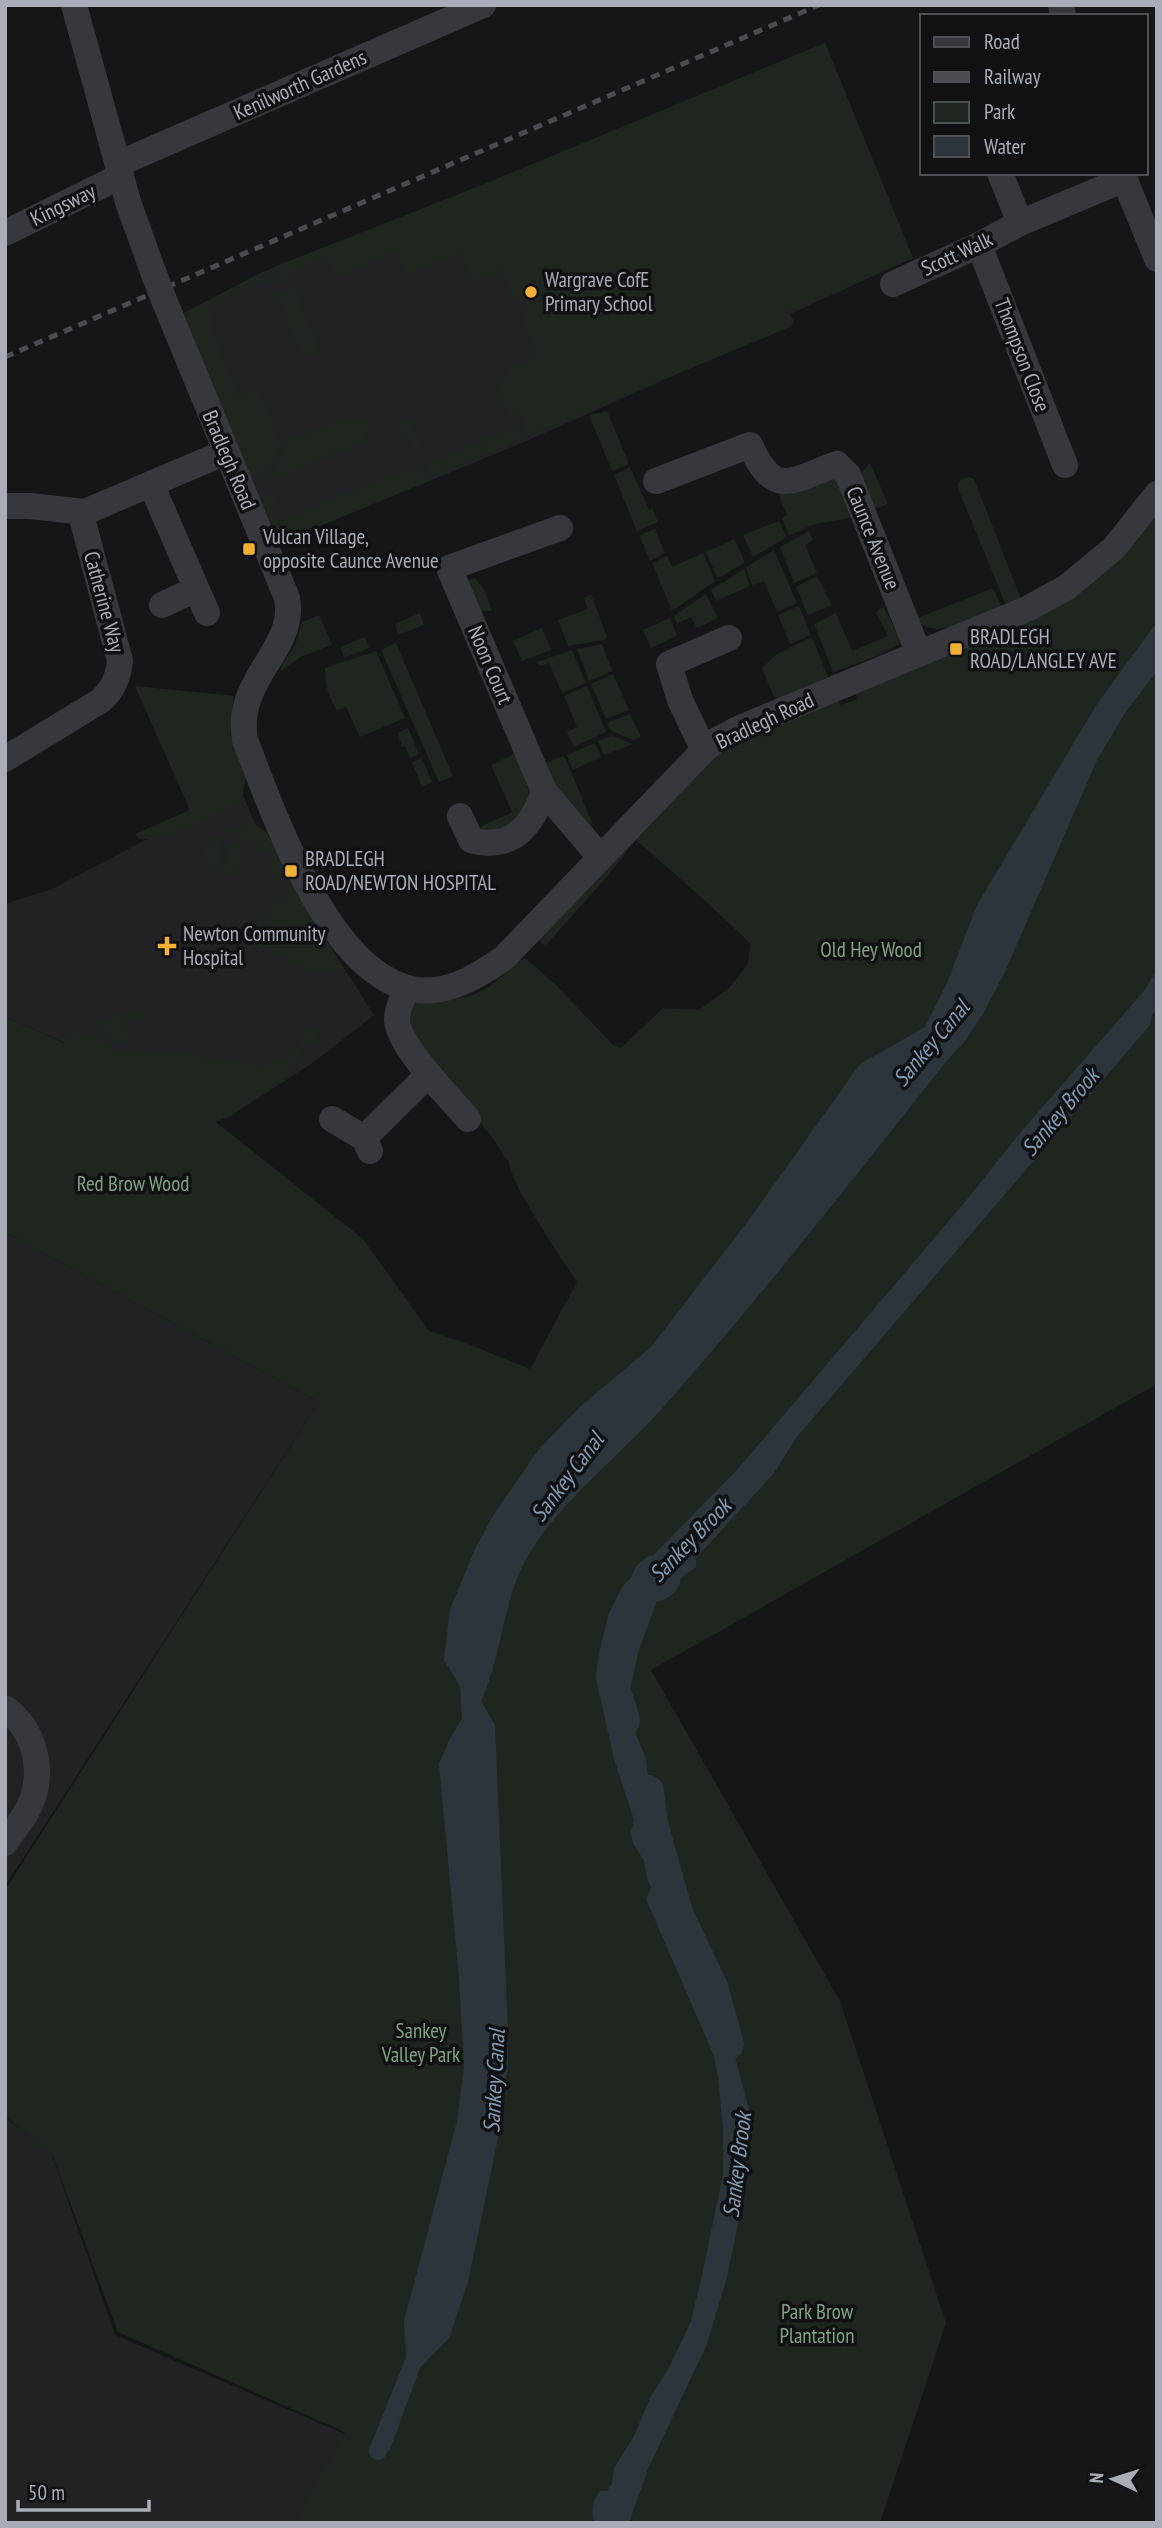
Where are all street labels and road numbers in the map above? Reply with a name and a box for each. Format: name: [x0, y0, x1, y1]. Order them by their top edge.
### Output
street label: Kenilworth Gardens: [229, 43, 370, 126]
street label: Kingsway: [26, 177, 100, 232]
street label: Scott Walk: [917, 225, 997, 282]
street label: Thompson Close: [988, 294, 1057, 416]
street label: Bradlegh Road: [196, 406, 262, 513]
street label: Caunce Avenue: [841, 482, 906, 593]
street label: Catherine Way: [78, 548, 131, 655]
street label: Noon Court: [462, 622, 519, 708]
street label: Bradlegh Road: [711, 686, 818, 755]

